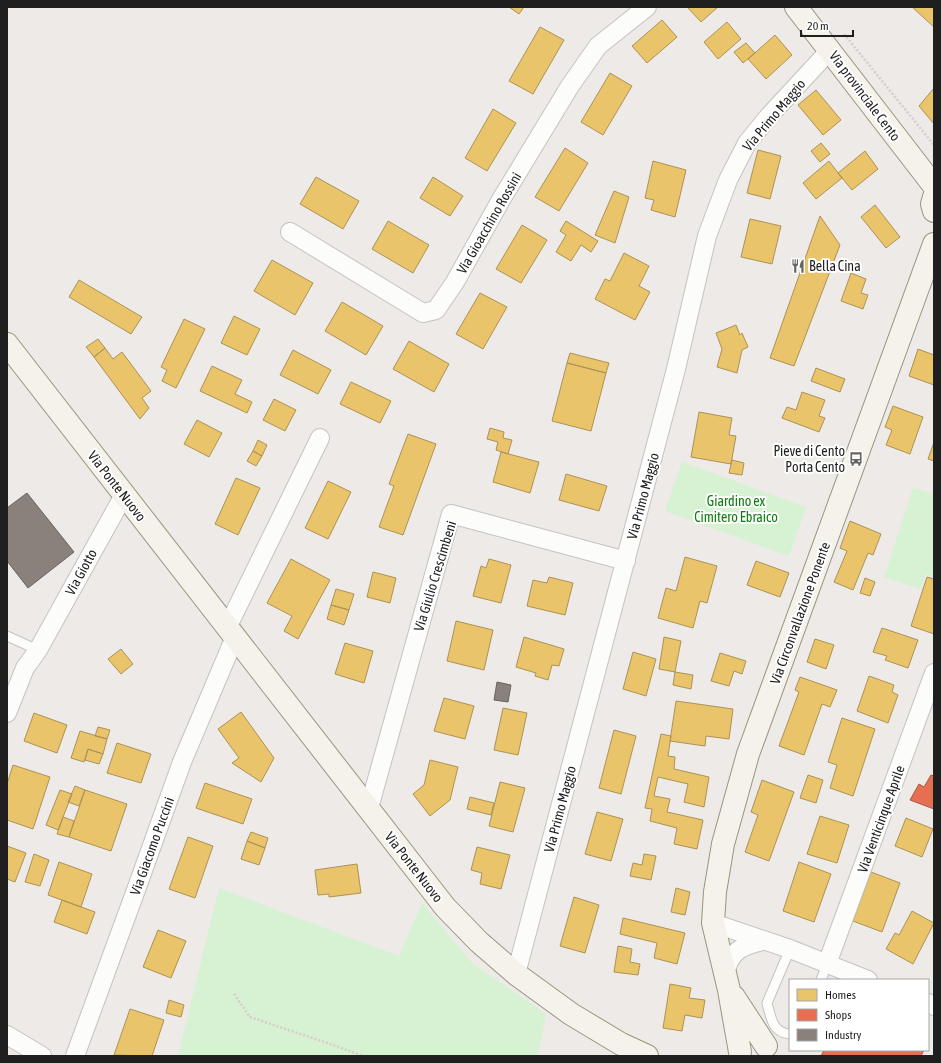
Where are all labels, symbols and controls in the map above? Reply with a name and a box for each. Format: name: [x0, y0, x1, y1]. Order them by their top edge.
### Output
scale bar: [801, 12, 853, 38]
text: 20 m: [807, 19, 829, 33]
street label: Via provinciale Cento: [826, 48, 904, 144]
street label: Via Primo Maggio: [739, 76, 809, 154]
street label: Via Gioacchino Rossini: [453, 169, 525, 277]
restaurant icon: Bella Cina: [790, 258, 806, 274]
place label: Bella Cina: [809, 258, 861, 274]
place label: Pieve di Cento Porta Cento: [773, 443, 845, 475]
street label: Via Ponte Nuovo: [85, 448, 149, 524]
street label: Via Primo Maggio: [624, 451, 662, 541]
bus stop icon: Pieve di Cento Porta Cento: [848, 451, 864, 467]
park label: Giardino ex Cimitero Ebraico: [694, 493, 778, 525]
street label: Via Giulio Crescimbeni: [411, 519, 459, 633]
street label: Via Circonvallazione Ponente: [767, 540, 833, 686]
street label: Via Giotto: [62, 546, 100, 598]
street label: Via Venticinque Aprile: [854, 763, 908, 875]
street label: Via Primo Maggio: [541, 764, 579, 854]
street label: Via Giacomo Puccini: [127, 795, 177, 897]
street label: Via Ponte Nuovo: [382, 829, 446, 905]
legend: [789, 979, 929, 1051]
text: Homes: [825, 988, 856, 1002]
text: Shops: [825, 1008, 851, 1022]
text: Industry: [825, 1028, 862, 1042]

